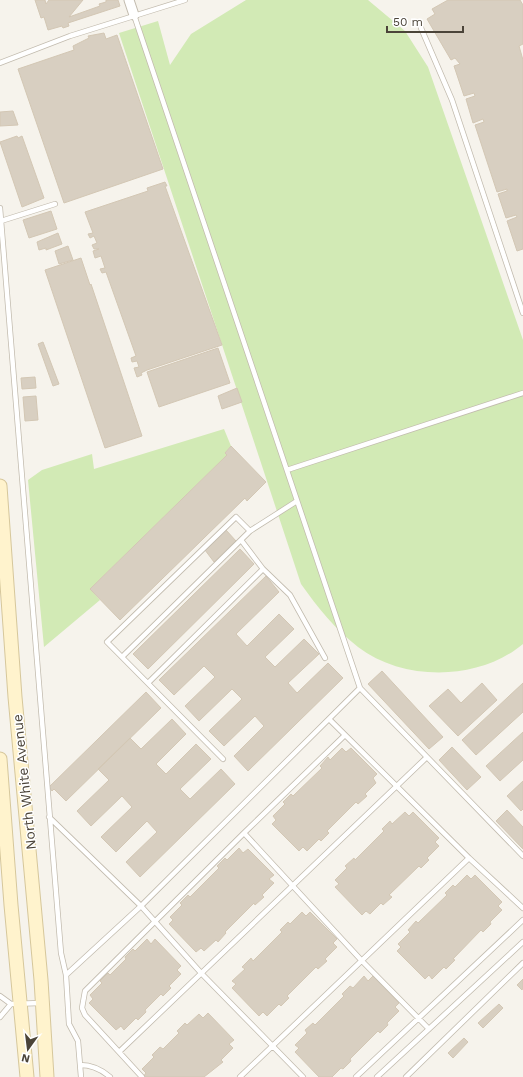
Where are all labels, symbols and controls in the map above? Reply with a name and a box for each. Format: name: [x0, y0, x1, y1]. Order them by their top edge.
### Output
scale bar: [387, 8, 463, 34]
text: 50 m: [393, 15, 423, 29]
street label: North White Avenue: [9, 713, 39, 851]
north arrow: [8, 1029, 48, 1069]
text: N: [20, 1051, 31, 1066]

